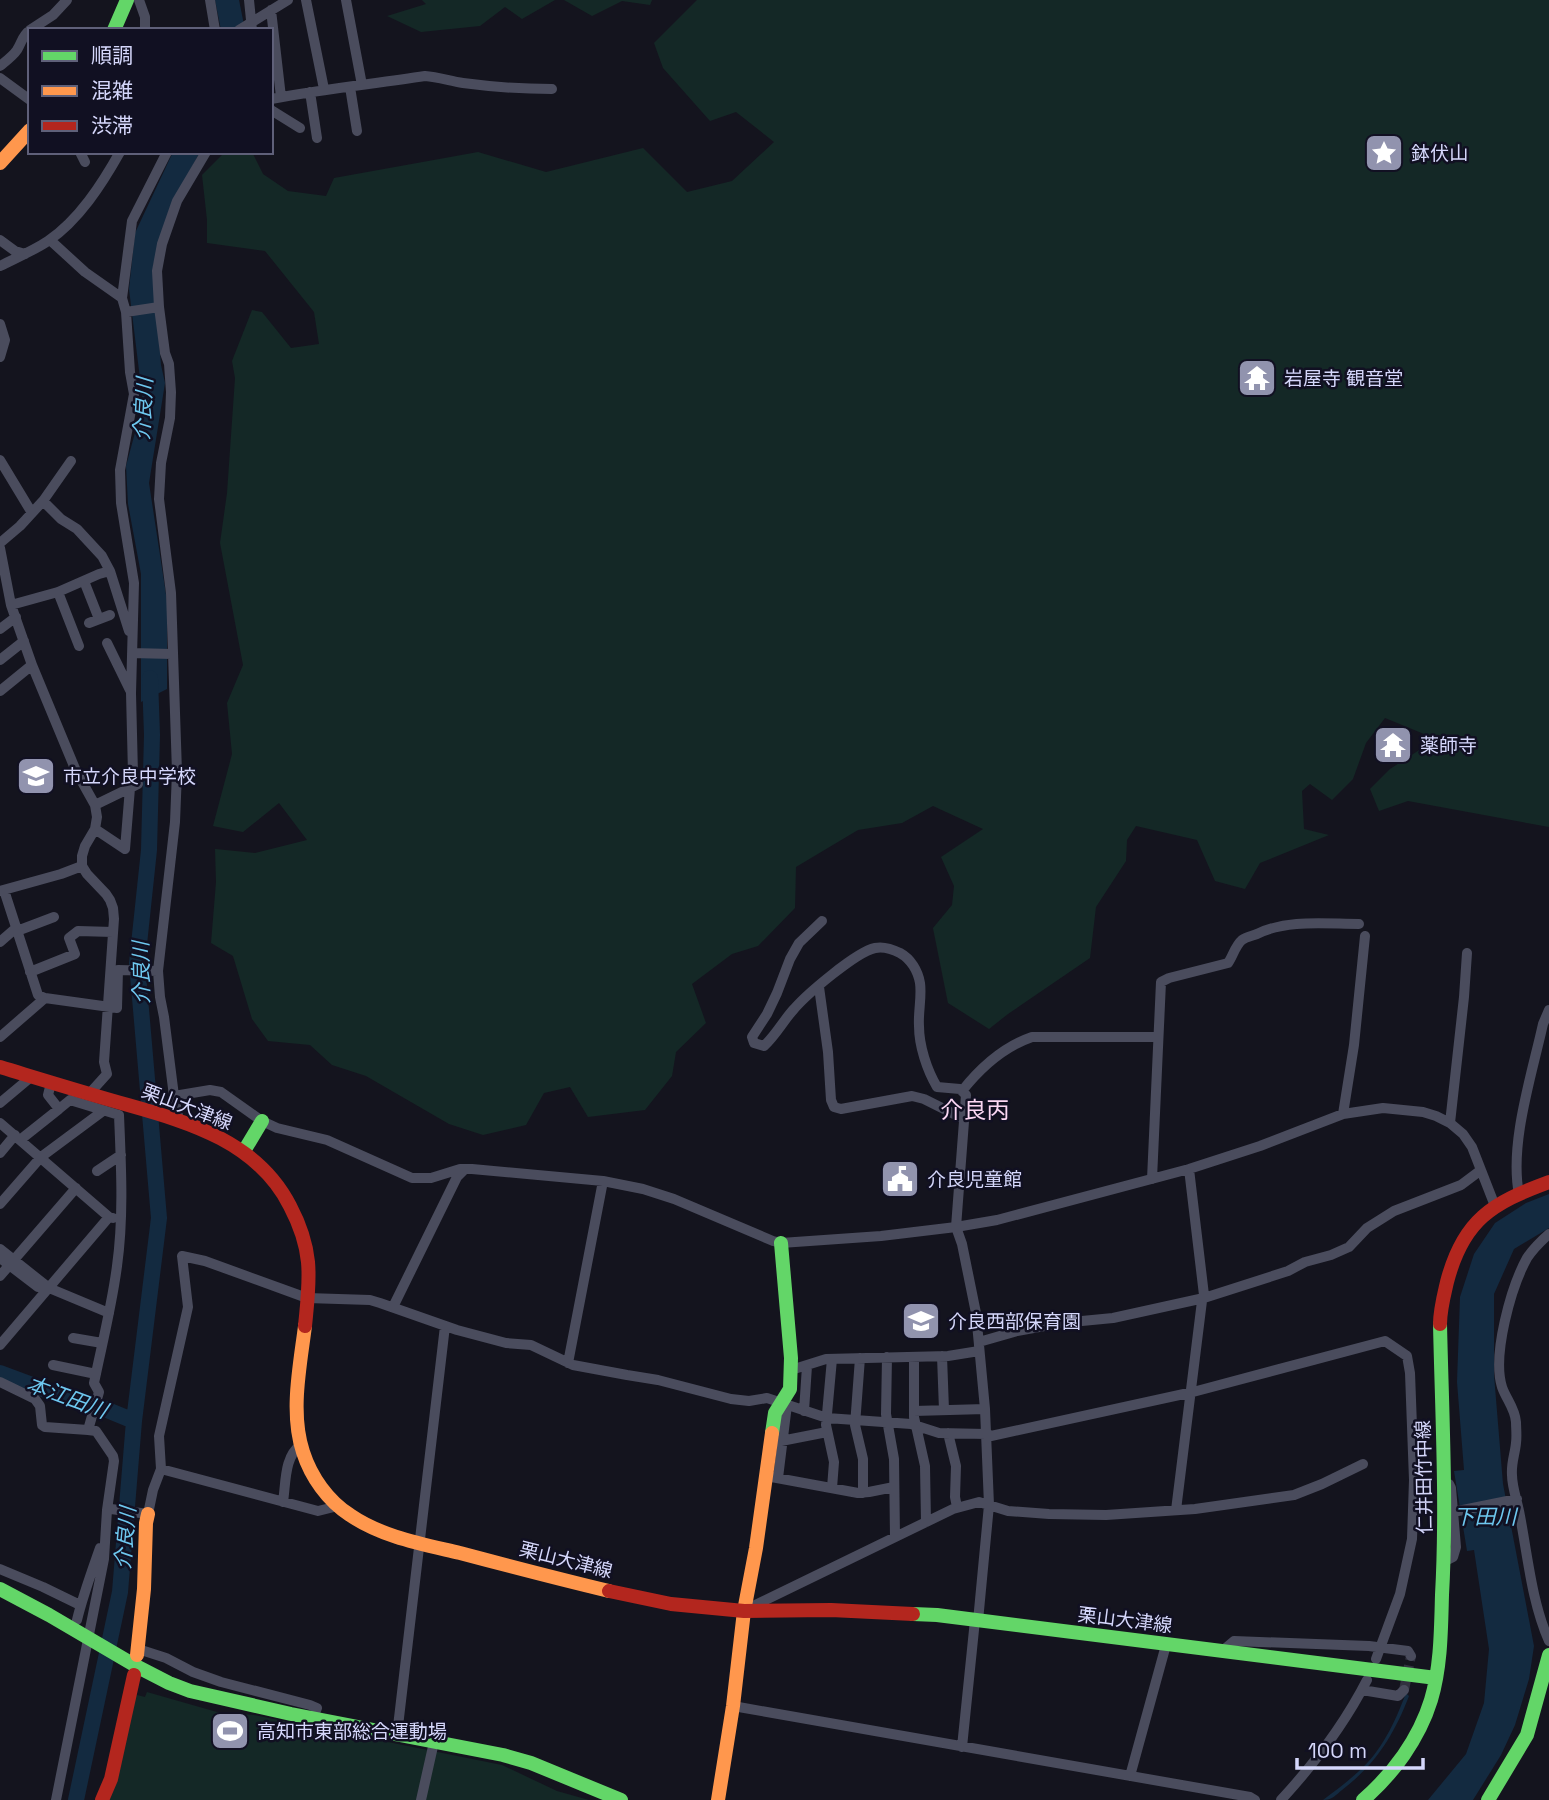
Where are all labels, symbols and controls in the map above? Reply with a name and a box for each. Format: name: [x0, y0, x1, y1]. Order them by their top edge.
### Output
legend: [28, 28, 273, 154]
text: 順調: [91, 42, 133, 69]
text: 混雑: [91, 77, 133, 104]
text: 渋滞: [91, 112, 133, 139]
place icon: 鉢伏山: [1363, 132, 1405, 174]
place label: 鉢伏山: [1411, 141, 1468, 166]
temple icon: 岩屋寺 観音堂: [1236, 357, 1278, 399]
place label: 岩屋寺 観音堂: [1284, 366, 1403, 391]
water label: 介良川: [128, 375, 158, 441]
temple icon: 薬師寺: [1372, 724, 1414, 766]
place label: 薬師寺: [1420, 733, 1477, 758]
school or university icon: 市立介良中学校: [15, 755, 57, 797]
place label: 市立介良中学校: [63, 764, 196, 789]
water label: 介良川: [127, 939, 155, 1005]
street label: 栗山大津線: [138, 1078, 236, 1136]
district label: 介良丙: [941, 1095, 1010, 1125]
public building icon: 介良児童館: [879, 1158, 921, 1200]
place label: 介良児童館: [927, 1167, 1022, 1192]
school or university icon: 介良西部保育園: [900, 1300, 942, 1342]
place label: 介良西部保育園: [948, 1309, 1081, 1334]
water label: 本江田川: [23, 1370, 113, 1425]
street label: 仁井田竹中線: [1411, 1420, 1437, 1534]
water label: 介良川: [109, 1503, 141, 1571]
water label: 下田川: [1454, 1503, 1518, 1530]
street label: 栗山大津線: [517, 1536, 615, 1584]
street label: 栗山大津線: [1076, 1602, 1174, 1638]
sports icon: 高知市東部総合運動場: [209, 1710, 251, 1752]
place label: 高知市東部総合運動場: [257, 1719, 447, 1744]
scale bar: [1297, 1727, 1423, 1771]
text: 100 m: [1308, 1737, 1367, 1764]

